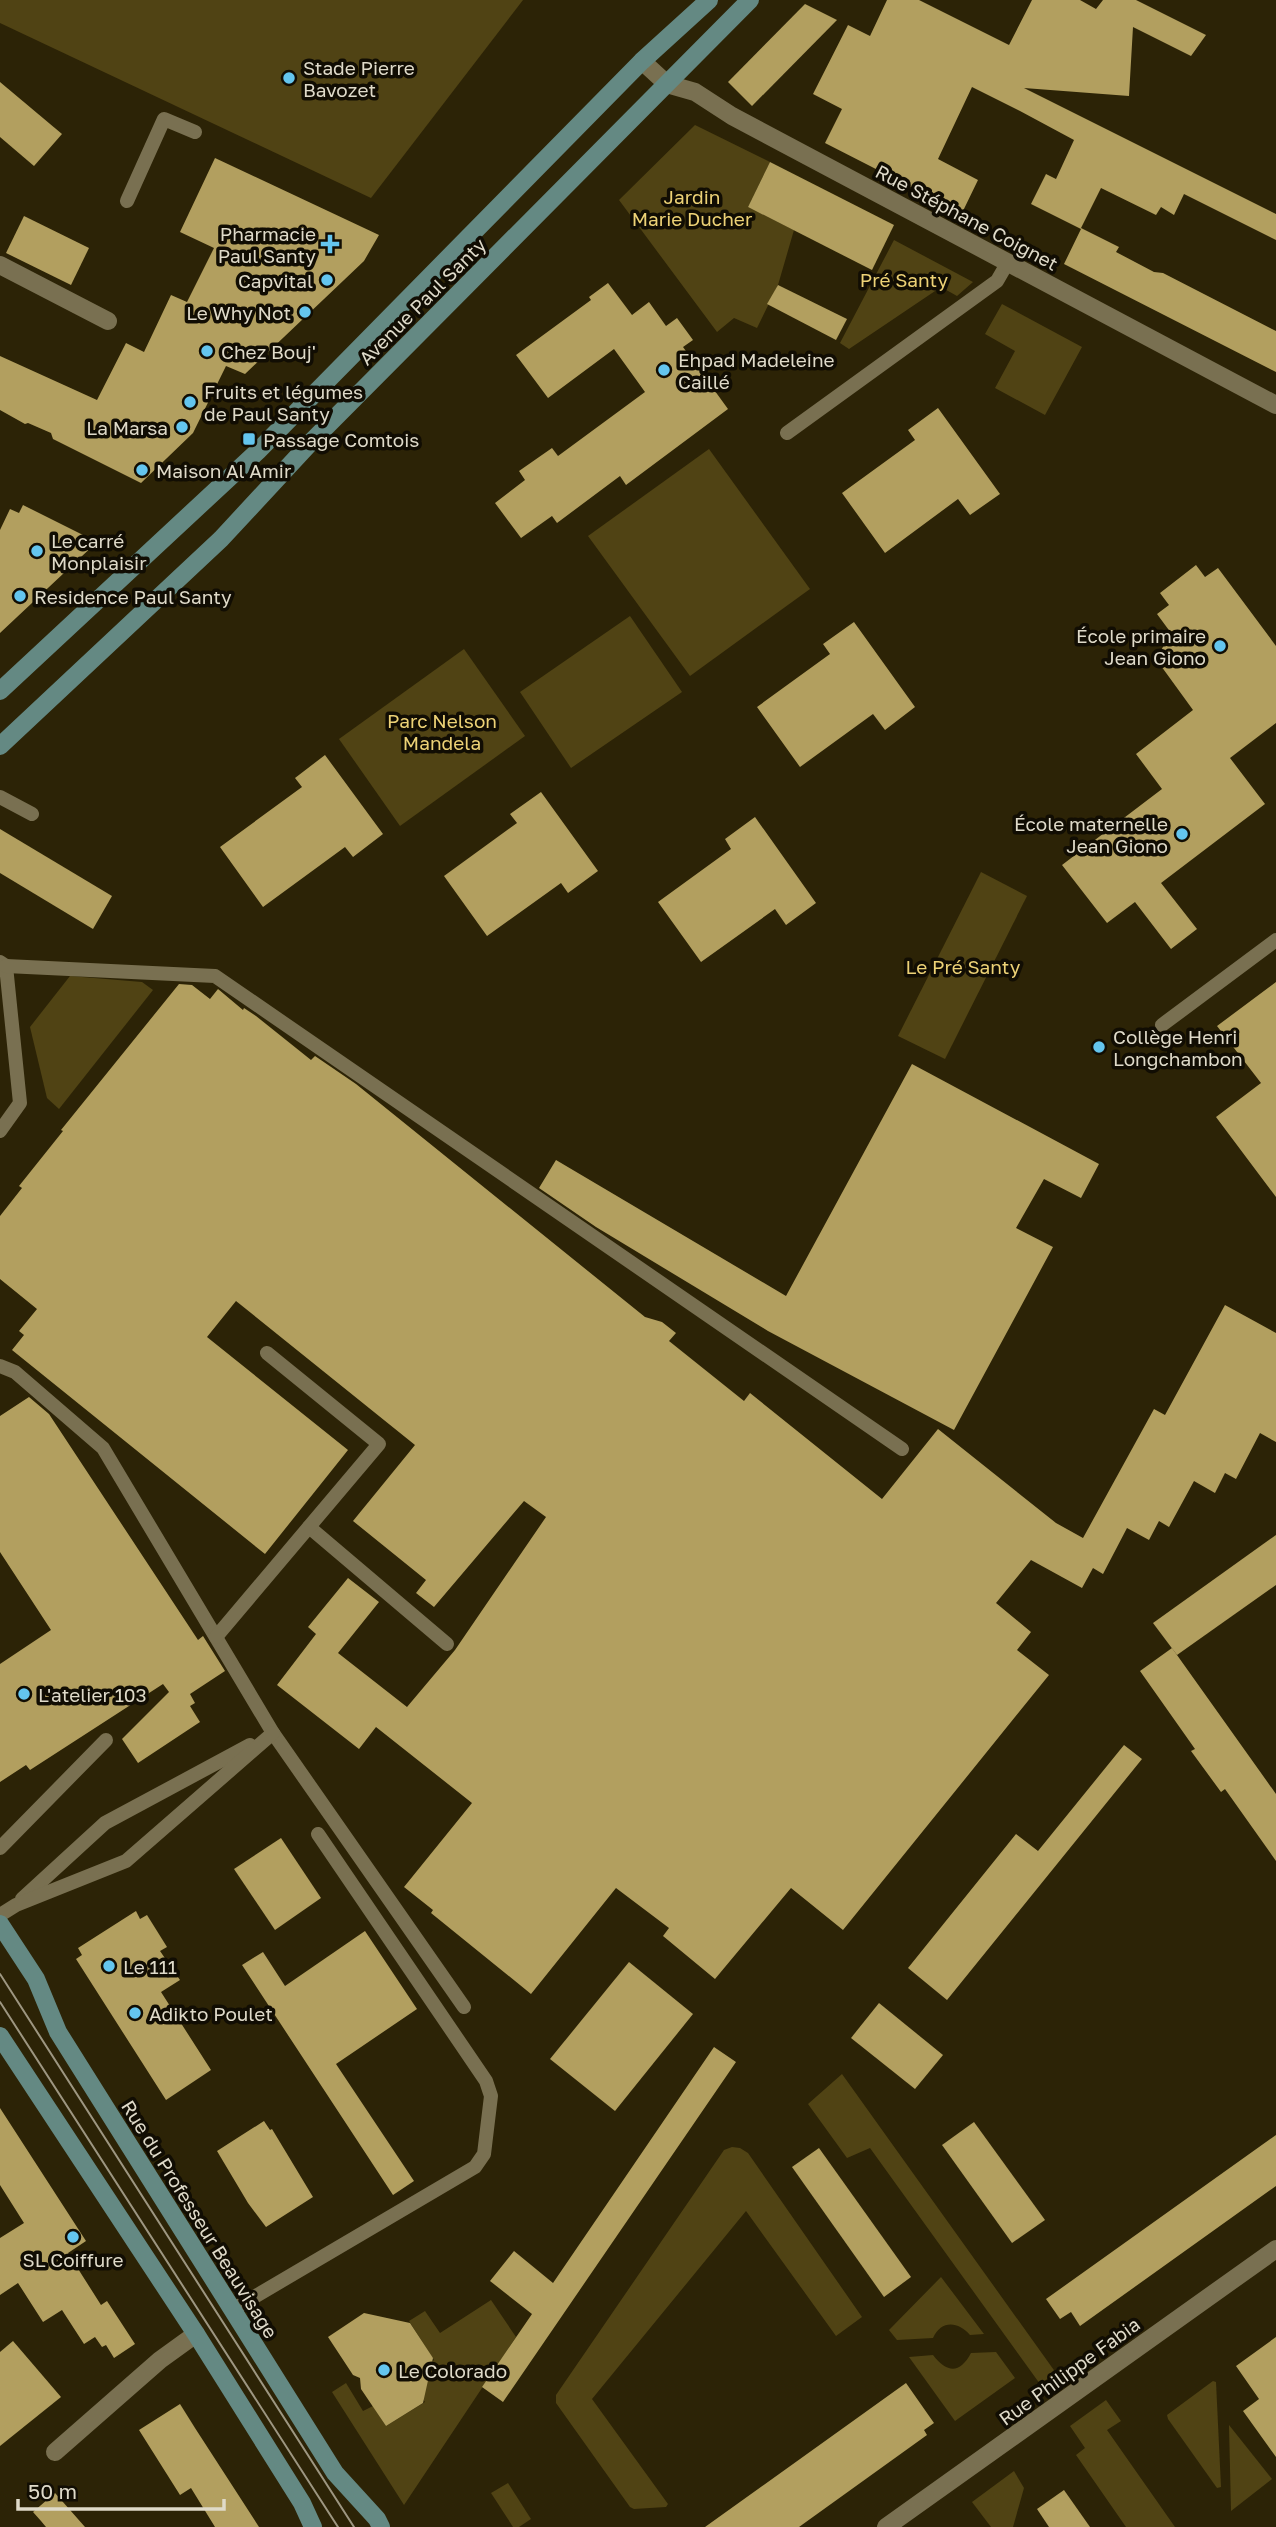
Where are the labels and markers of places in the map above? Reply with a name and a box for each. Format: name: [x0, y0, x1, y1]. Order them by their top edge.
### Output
place label: Stade Pierre Bavozet: [303, 56, 415, 101]
marker: Stade Pierre Bavozet: [281, 70, 297, 86]
place label: Pharmacie Paul Santy: [218, 222, 316, 267]
marker: Pharmacie Paul Santy: [322, 236, 338, 252]
place label: Capvital: [238, 269, 313, 292]
marker: Capvital: [319, 272, 335, 288]
place label: Le Why Not: [186, 301, 291, 324]
marker: Le Why Not: [297, 304, 313, 320]
place label: Chez Bouj': [221, 340, 316, 363]
marker: Chez Bouj': [199, 343, 215, 359]
place label: Ehpad Madeleine Caillé: [678, 348, 835, 393]
marker: Ehpad Madeleine Caillé: [656, 362, 672, 378]
place label: Fruits et légumes de Paul Santy: [204, 380, 363, 425]
marker: Fruits et légumes de Paul Santy: [182, 394, 198, 410]
place label: La Marsa: [86, 416, 168, 439]
marker: La Marsa: [174, 419, 190, 435]
place label: Passage Comtois: [263, 428, 419, 451]
marker: Passage Comtois: [241, 431, 257, 447]
place label: Maison Al Amir: [156, 459, 292, 482]
marker: Maison Al Amir: [134, 462, 150, 478]
place label: Le carré Monplaisir: [51, 529, 147, 574]
marker: Le carré Monplaisir: [29, 543, 45, 559]
place label: Residence Paul Santy: [34, 585, 232, 608]
marker: Residence Paul Santy: [12, 588, 28, 604]
place label: École primaire Jean Giono: [1076, 624, 1206, 669]
marker: École primaire Jean Giono: [1212, 638, 1228, 654]
place label: École maternelle Jean Giono: [1014, 812, 1168, 857]
marker: École maternelle Jean Giono: [1174, 826, 1190, 842]
place label: Collège Henri Longchambon: [1113, 1025, 1243, 1070]
marker: Collège Henri Longchambon: [1091, 1039, 1107, 1055]
place label: L'atelier 103: [38, 1683, 147, 1706]
marker: L'atelier 103: [16, 1686, 32, 1702]
place label: Le 111: [123, 1955, 177, 1978]
marker: Le 111: [101, 1958, 117, 1974]
place label: Adikto Poulet: [149, 2002, 273, 2025]
marker: Adikto Poulet: [127, 2005, 143, 2021]
marker: SL Coiffure: [65, 2229, 81, 2245]
place label: SL Coiffure: [23, 2248, 123, 2271]
place label: Le Colorado: [398, 2359, 507, 2382]
marker: Le Colorado: [376, 2362, 392, 2378]

